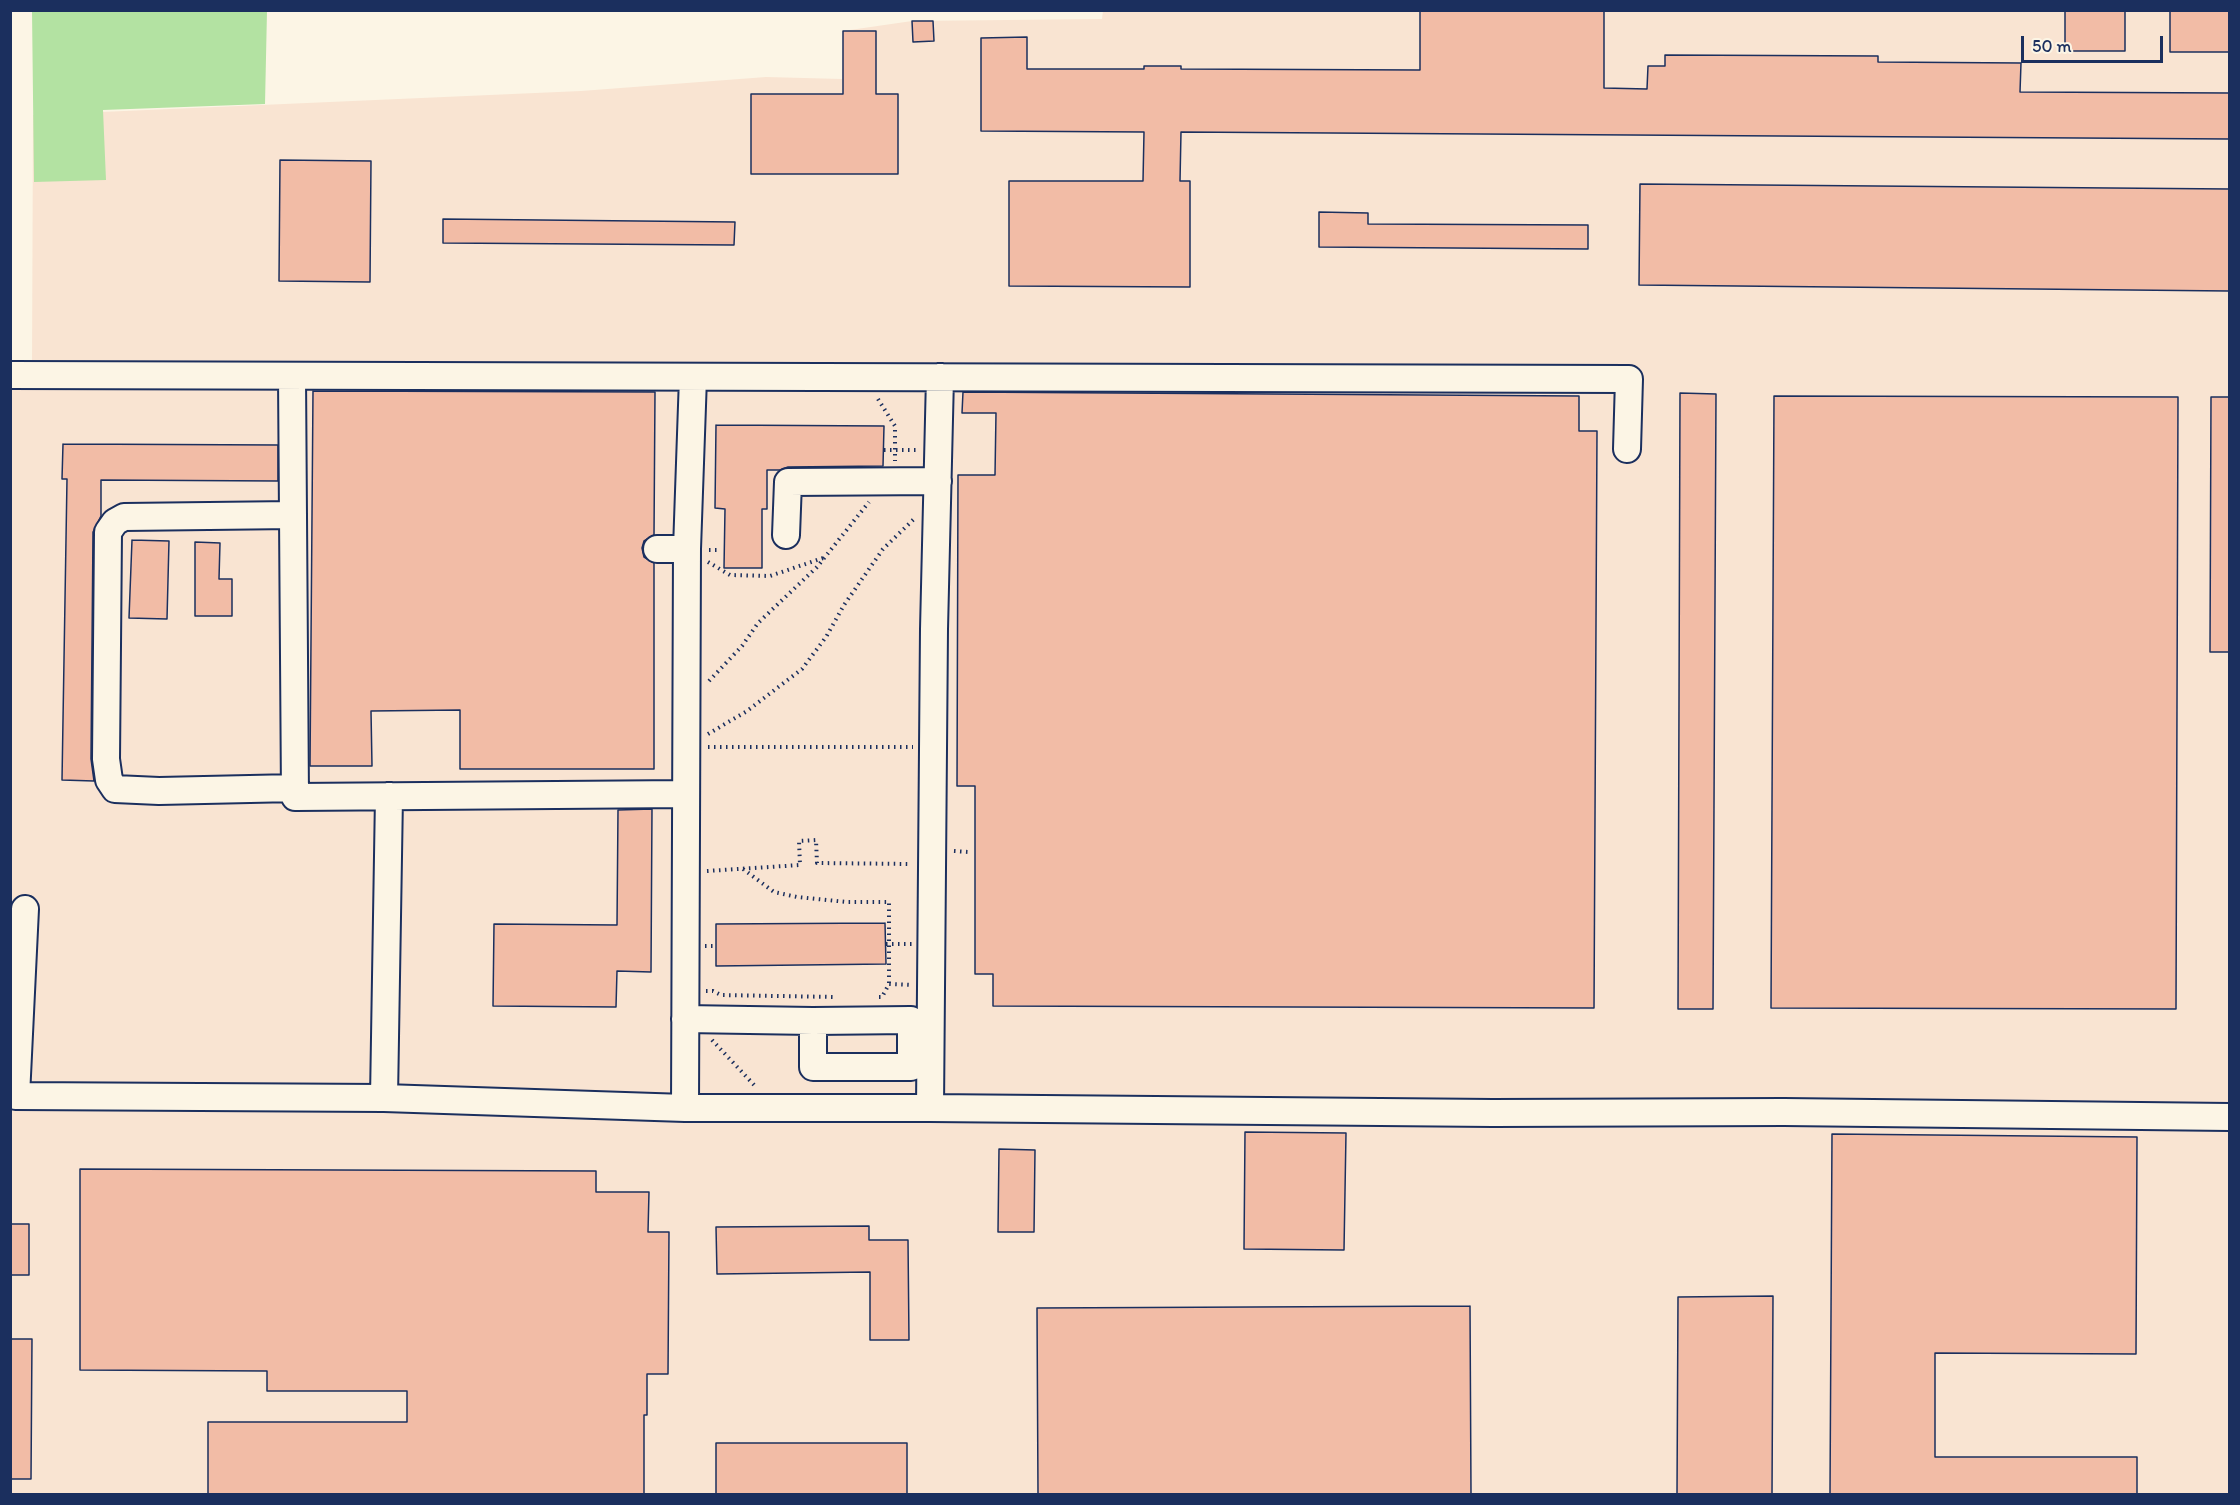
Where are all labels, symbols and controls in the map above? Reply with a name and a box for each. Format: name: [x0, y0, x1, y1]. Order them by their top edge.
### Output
scale bar: [2024, 24, 2166, 62]
text: 50 m: [2032, 35, 2072, 57]

